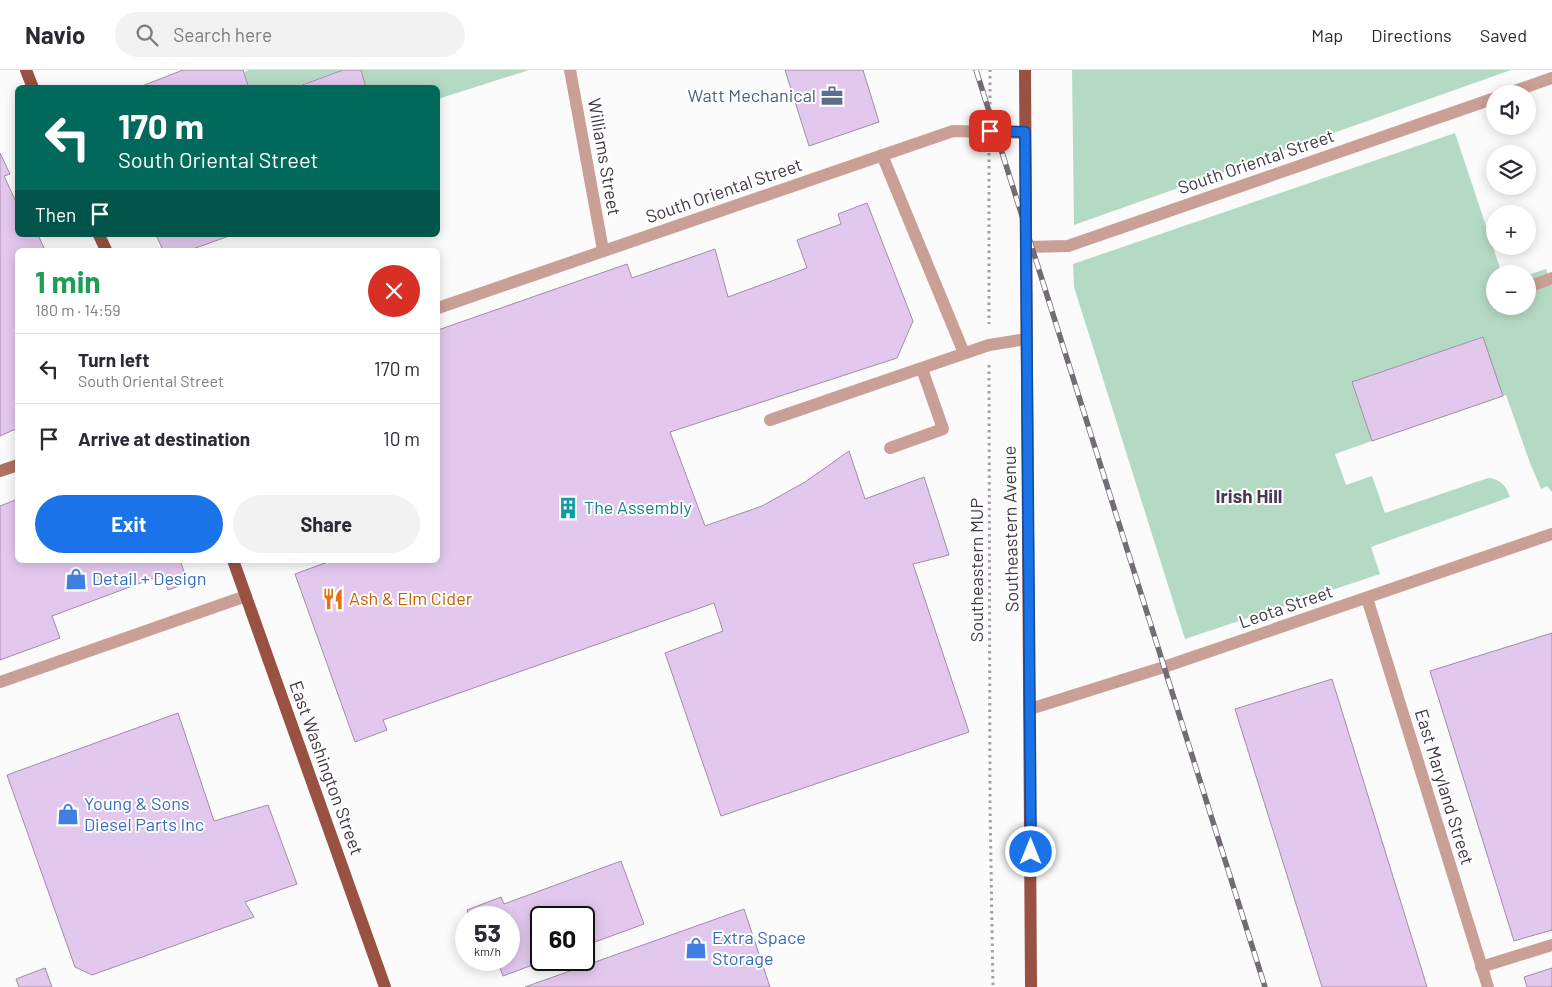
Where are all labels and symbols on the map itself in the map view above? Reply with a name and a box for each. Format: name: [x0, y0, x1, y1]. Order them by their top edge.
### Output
office icon: Watt Mechanical: [819, 83, 845, 109]
place label: Watt Mechanical: [688, 84, 816, 106]
street label: Williams Street: [584, 96, 626, 217]
pin: [969, 110, 1011, 152]
street label: South Oriental Street: [1175, 124, 1337, 198]
street label: South Oriental Street: [643, 153, 805, 227]
street label: Southeastern Avenue: [998, 446, 1022, 612]
district label: Irish Hill: [1216, 484, 1282, 507]
building icon: The Assembly: [555, 495, 581, 521]
place label: The Assembly: [584, 496, 692, 518]
street label: Southeastern MUP: [965, 498, 987, 642]
shop icon: Detail + Design: [63, 566, 89, 592]
place label: Detail + Design: [92, 567, 206, 589]
street label: Leota Street: [1236, 580, 1336, 632]
restaurant icon: Ash & Elm Cider: [320, 586, 346, 612]
place label: Ash & Elm Cider: [349, 587, 473, 609]
street label: East Washington Street: [285, 678, 369, 858]
street label: East Maryland Street: [1411, 706, 1479, 867]
place label: Young & Sons Diesel Parts Inc: [84, 792, 204, 835]
shop icon: Young & Sons Diesel Parts Inc: [55, 801, 81, 827]
position arrow: [1004, 825, 1056, 877]
speed limit sign: 60: [530, 906, 595, 971]
place label: Extra Space Storage: [712, 926, 806, 969]
shop icon: Extra Space Storage: [683, 935, 709, 961]

